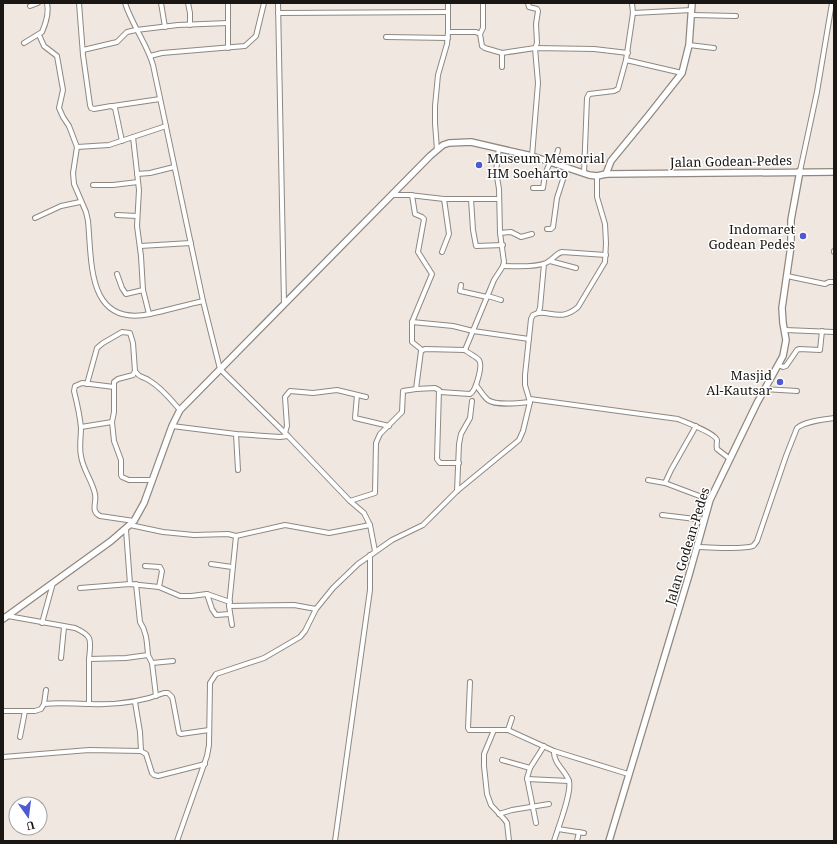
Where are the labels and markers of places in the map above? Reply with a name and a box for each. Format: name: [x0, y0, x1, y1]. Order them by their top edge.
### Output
place label: Museum Memorial HM Soeharto: [487, 149, 605, 182]
marker: Museum Memorial HM Soeharto: [474, 160, 484, 170]
place label: Indomaret Godean Pedes: [709, 220, 795, 253]
marker: Indomaret Godean Pedes: [798, 231, 808, 241]
place label: Masjid Al-Kautsar: [706, 366, 772, 399]
marker: Masjid Al-Kautsar: [775, 377, 785, 387]

